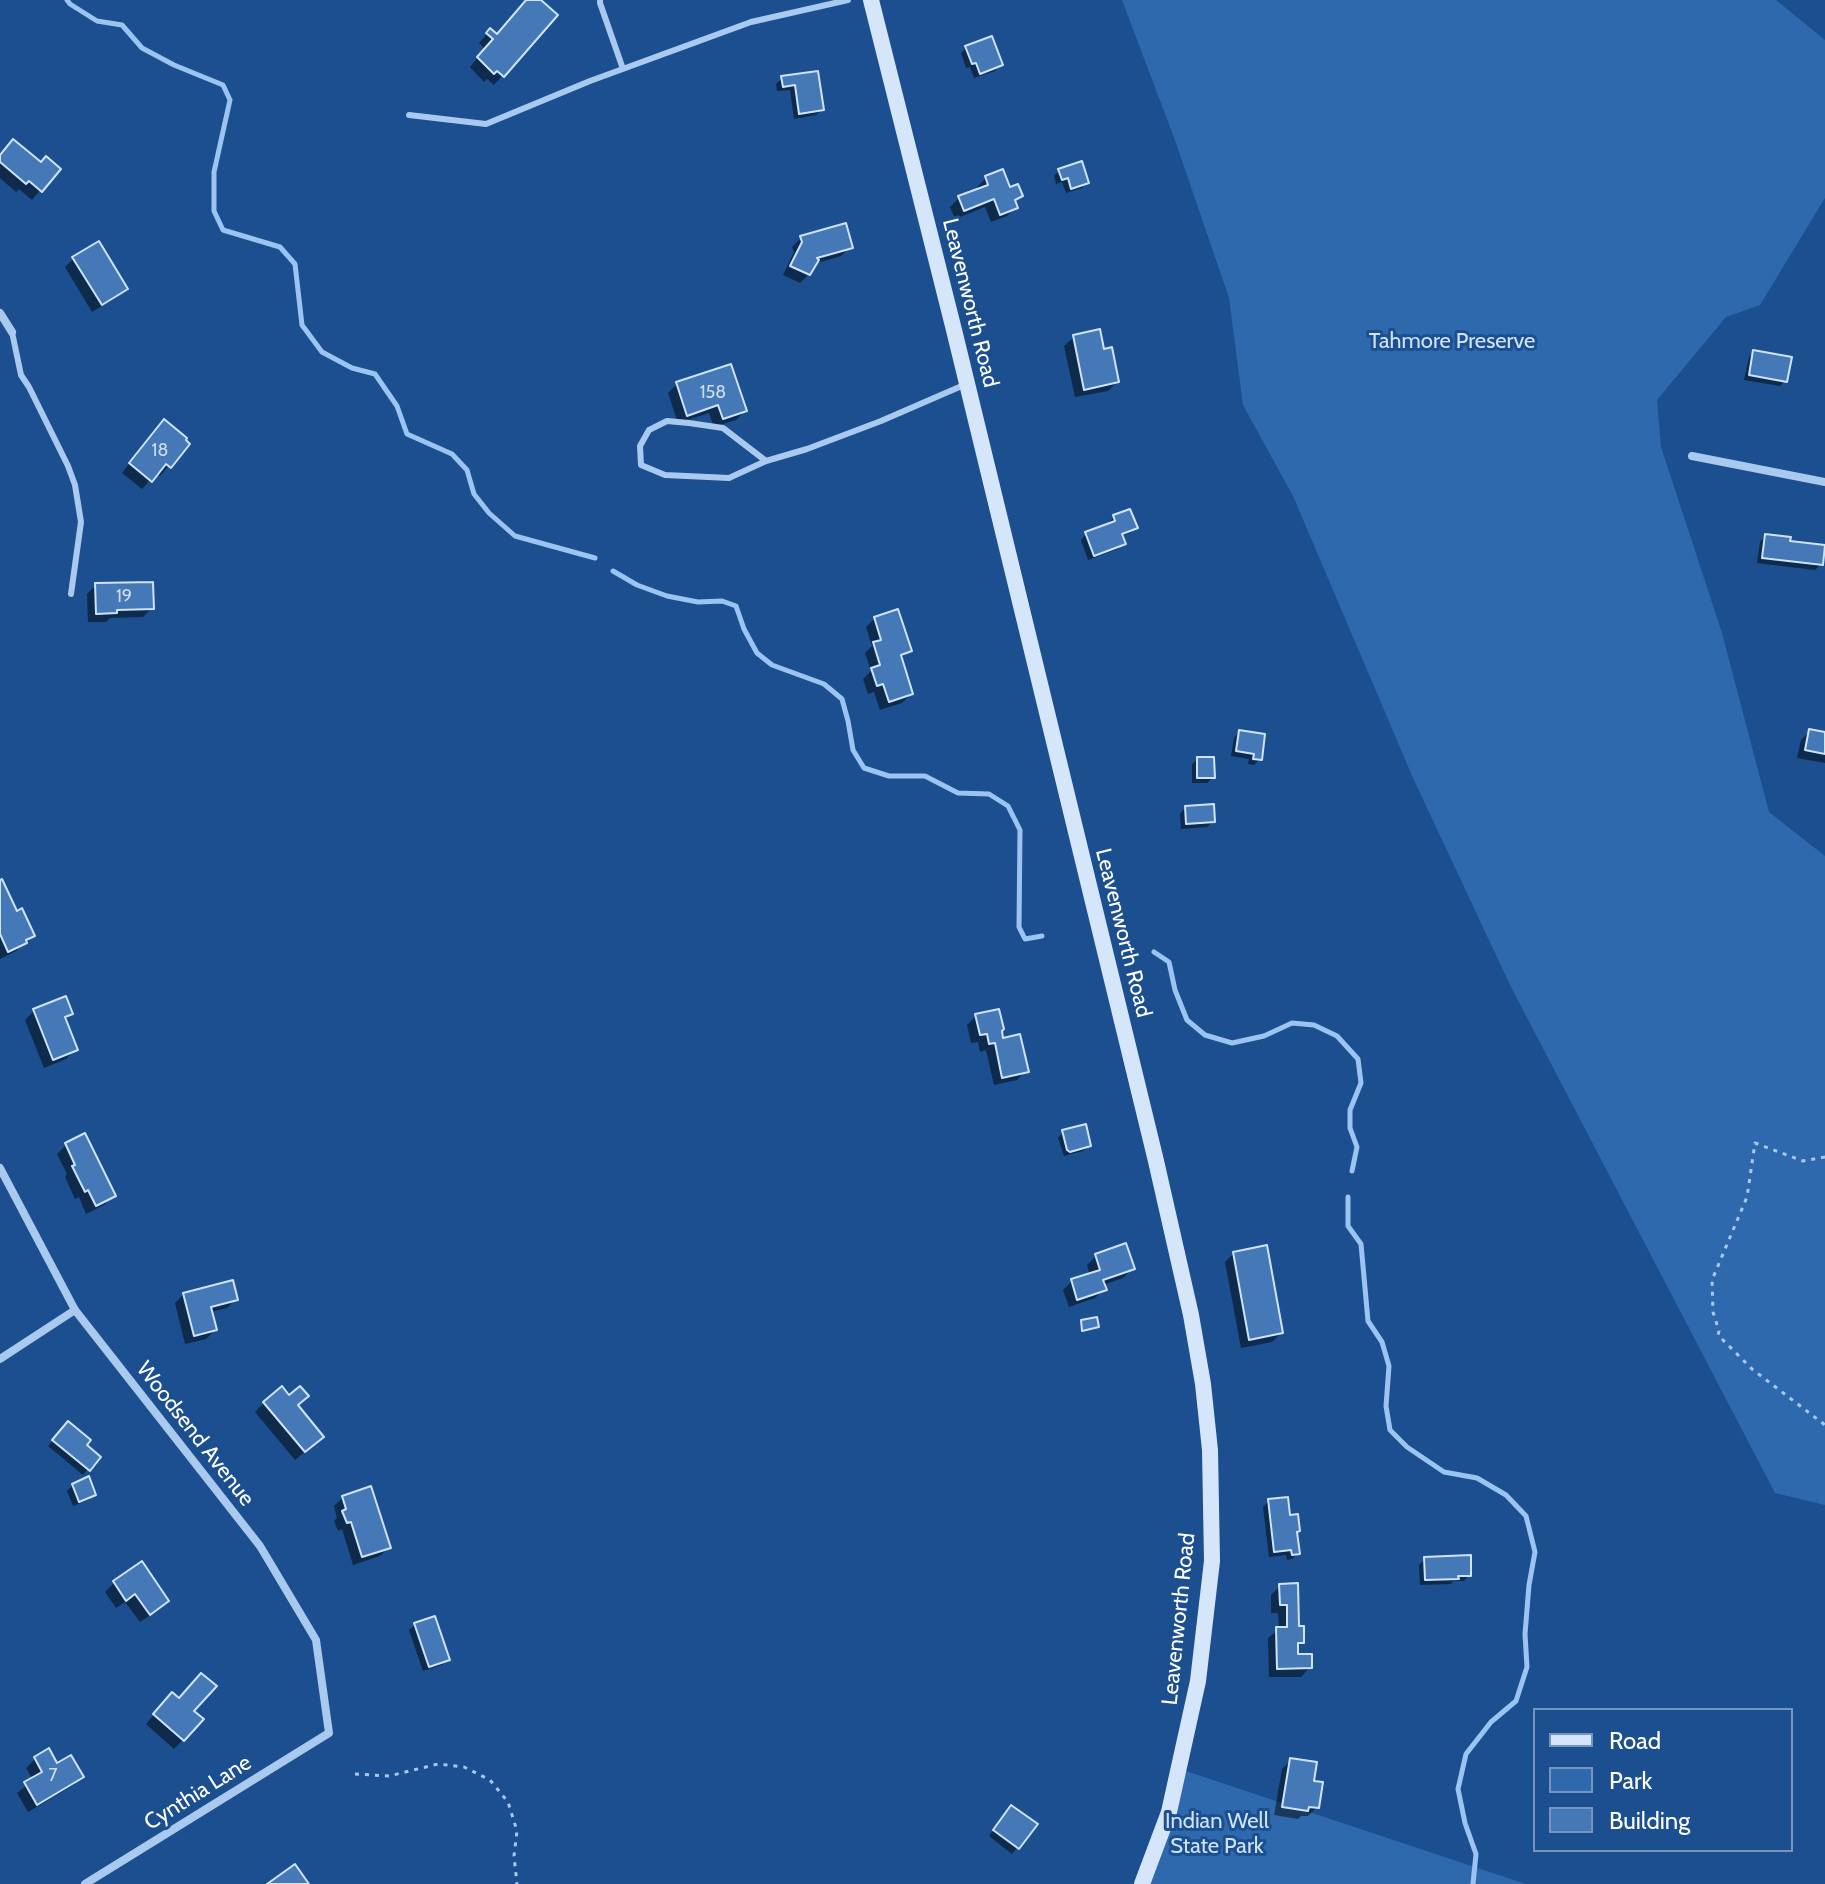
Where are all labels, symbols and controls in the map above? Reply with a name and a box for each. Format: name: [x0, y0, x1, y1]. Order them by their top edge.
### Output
street label: Leavenworth Road: [936, 216, 1004, 390]
park label: Tahmore Preserve: [1369, 329, 1535, 355]
house number: 158: [700, 382, 726, 404]
house number: 18: [152, 440, 168, 462]
house number: 19: [116, 586, 132, 608]
street label: Leavenworth Road: [1089, 846, 1157, 1020]
street label: Woodsend Avenue: [130, 1357, 260, 1511]
street label: Leavenworth Road: [1157, 1532, 1201, 1706]
legend: [1533, 1708, 1793, 1852]
text: Road: [1609, 1726, 1661, 1755]
street label: Cynthia Lane: [140, 1750, 256, 1836]
house number: 7: [48, 1765, 58, 1787]
text: Park: [1609, 1766, 1652, 1795]
text: Building: [1609, 1806, 1690, 1835]
park label: Indian Well State Park: [1165, 1809, 1269, 1860]

